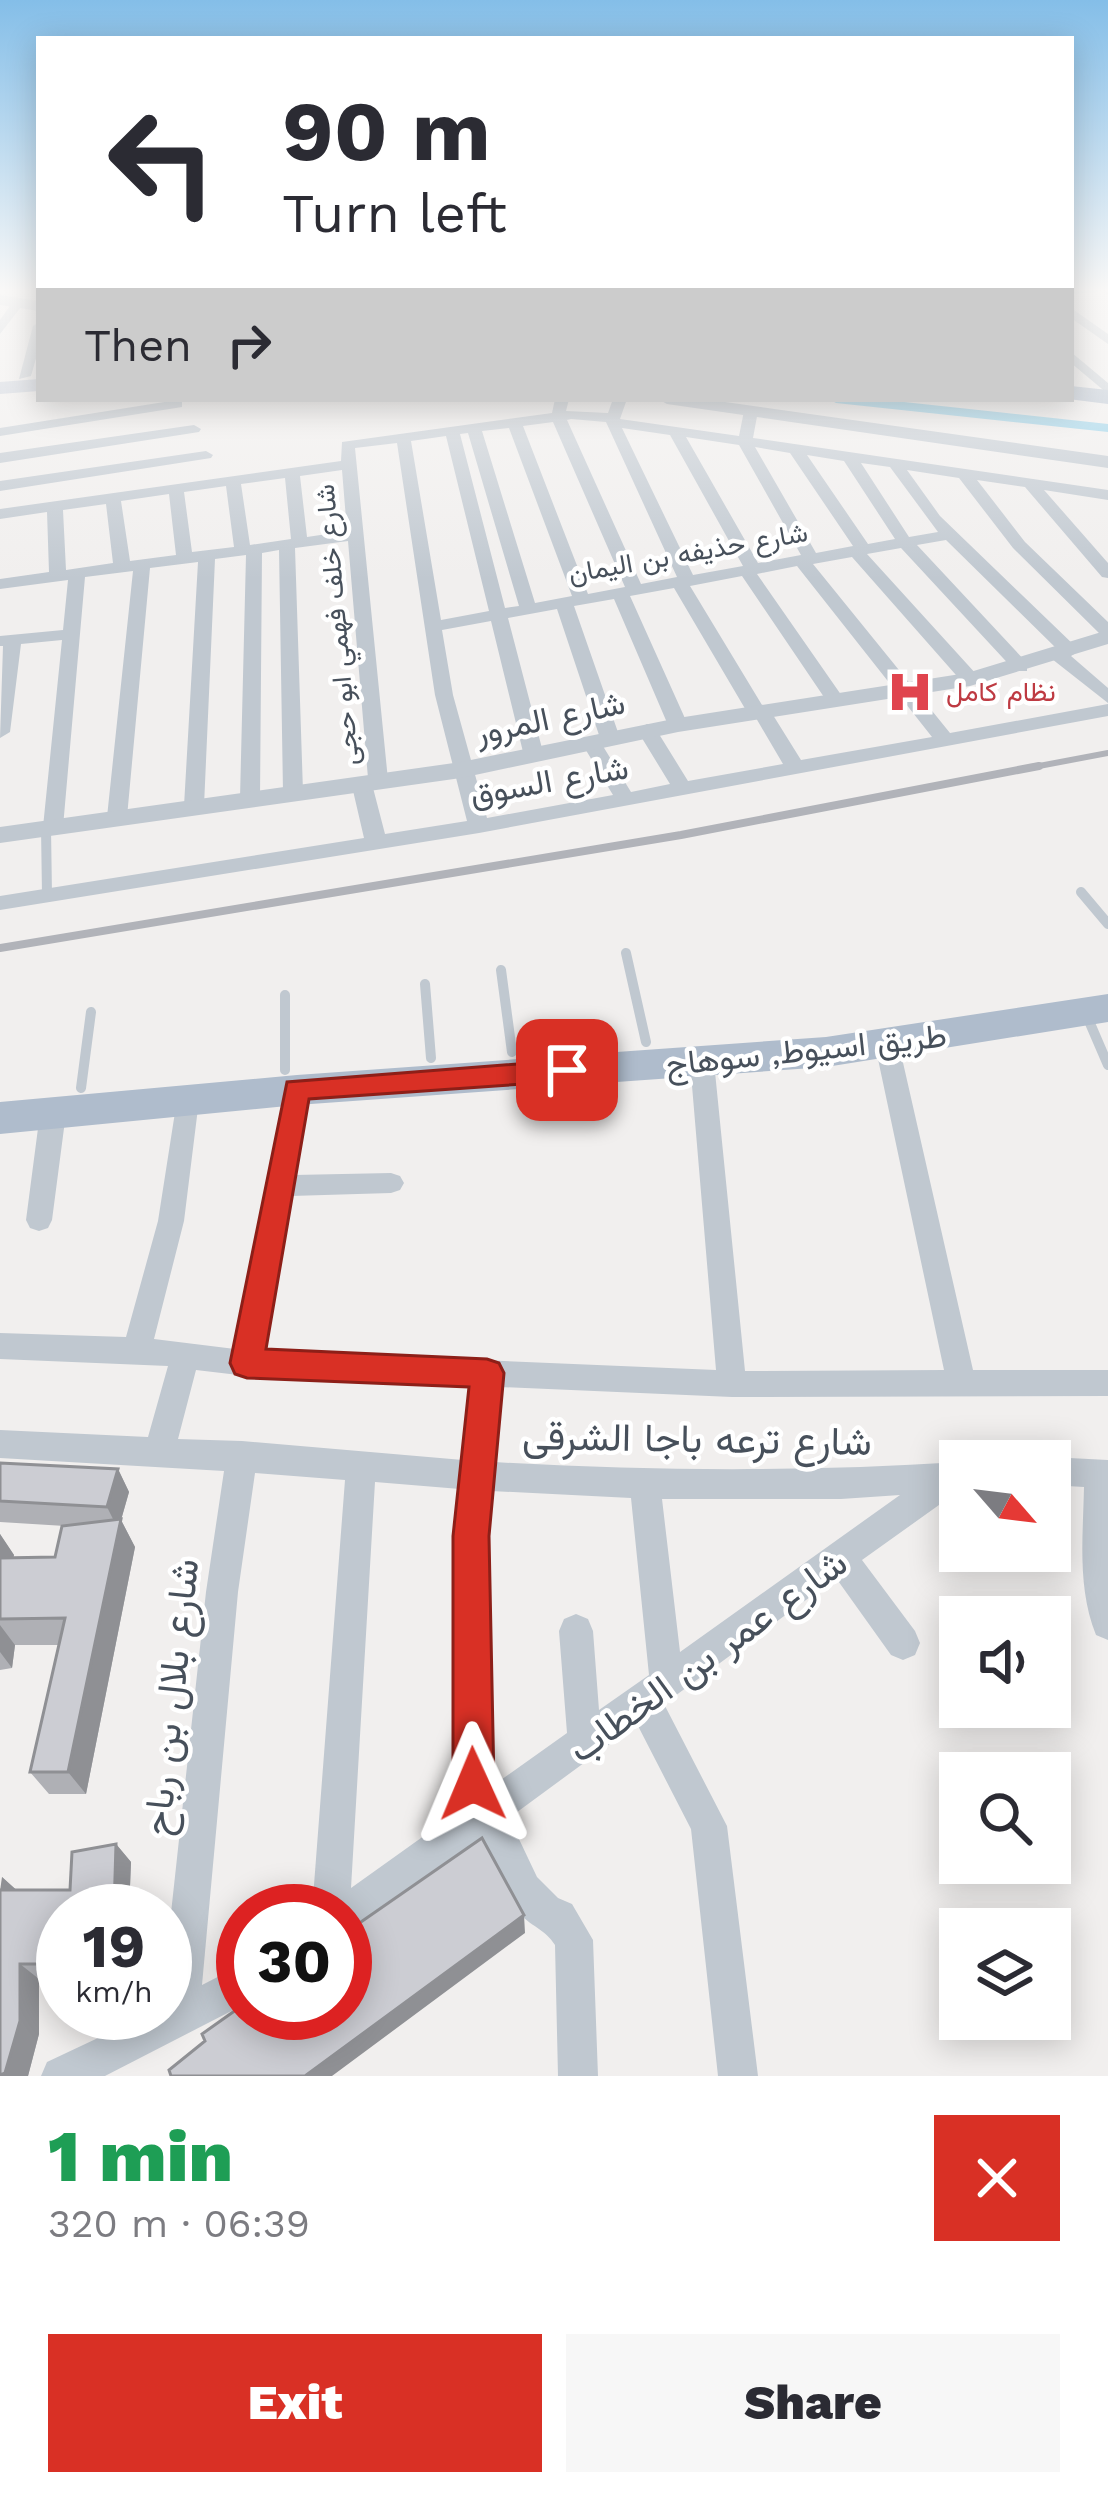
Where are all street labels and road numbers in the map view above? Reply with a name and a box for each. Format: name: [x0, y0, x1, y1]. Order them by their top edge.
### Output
street label: شارع خلف فهمي ابو حجى: [309, 482, 371, 767]
street label: شارع حذيفه بن اليمان: [566, 516, 810, 592]
street label: شارع المرور: [471, 683, 629, 756]
street label: شارع السوق: [467, 747, 632, 817]
street label: طريق اسيوط, سوهاج: [664, 1015, 949, 1087]
street label: شارع ترعه باجا الشرقى: [522, 1413, 872, 1468]
street label: شارع عمر بن الخطاب: [559, 1539, 858, 1775]
street label: شارع بلال بن رباح: [134, 1556, 211, 1838]

